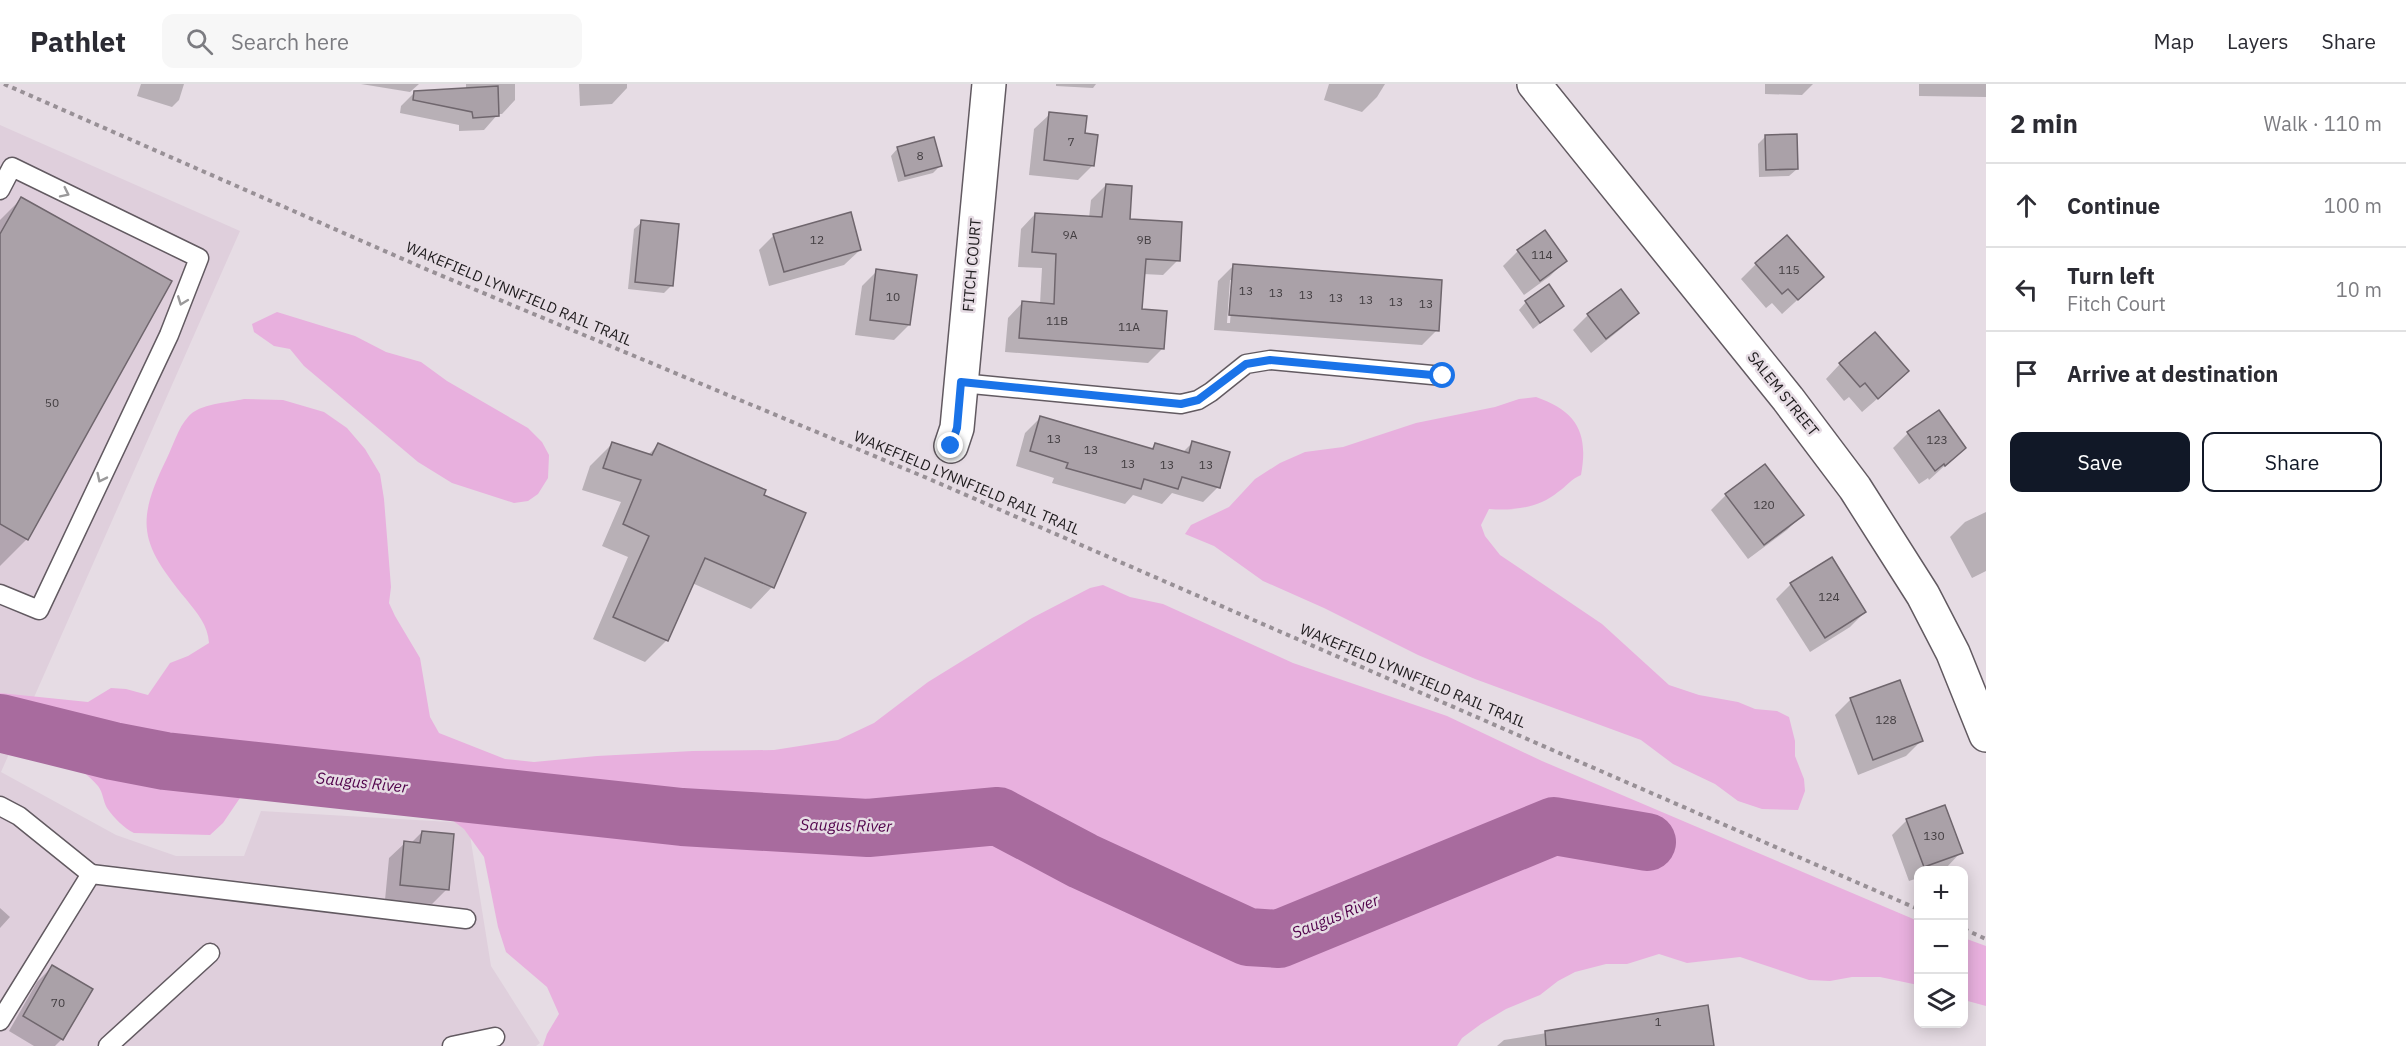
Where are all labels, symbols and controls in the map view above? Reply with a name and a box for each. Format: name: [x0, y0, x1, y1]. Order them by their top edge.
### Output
search box: [162, 14, 582, 68]
text: Pathlet: [30, 23, 126, 60]
icon: search: [183, 25, 216, 58]
text: Search here: [231, 27, 349, 56]
text: Map: [2154, 27, 2194, 55]
text: Layers: [2227, 27, 2289, 55]
text: Share: [2322, 27, 2376, 55]
text: 2 min: [2010, 106, 2078, 140]
text: Walk · 110 m: [2264, 110, 2382, 137]
house number: 7: [1067, 134, 1075, 149]
house number: 8: [916, 148, 924, 163]
one-way arrow: [58, 185, 69, 197]
icon: ahead: [2010, 189, 2043, 222]
text: Continue: [2067, 191, 2160, 220]
text: 100 m: [2324, 192, 2382, 219]
street label: FITCH COURT: [958, 217, 985, 312]
house number: 9A: [1063, 227, 1078, 242]
house number: 12: [810, 232, 824, 247]
house number: 9B: [1136, 232, 1152, 247]
street label: WAKEFIELD LYNNFIELD RAIL TRAIL: [403, 237, 636, 350]
house number: 114: [1531, 247, 1553, 262]
text: Turn left: [2067, 261, 2155, 290]
house number: 115: [1778, 262, 1800, 277]
icon: left: [2010, 273, 2043, 306]
text: 10 m: [2336, 276, 2382, 303]
house number: 13: [1239, 283, 1253, 298]
house number: 13: [1269, 285, 1283, 300]
house number: 13: [1299, 287, 1313, 302]
house number: 10: [886, 289, 900, 304]
house number: 13: [1329, 290, 1343, 305]
text: Fitch Court: [2067, 290, 2166, 317]
house number: 13: [1359, 292, 1373, 307]
house number: 13: [1389, 294, 1403, 309]
one-way arrow: [177, 295, 190, 306]
house number: 13: [1419, 296, 1433, 311]
house number: 11B: [1046, 313, 1068, 328]
house number: 11A: [1118, 319, 1140, 334]
street label: SALEM STREET: [1744, 348, 1823, 440]
icon: arrive: [2010, 357, 2043, 390]
text: Arrive at destination: [2067, 359, 2278, 388]
route start: [1429, 362, 1455, 388]
house number: 50: [45, 395, 59, 410]
street label: WAKEFIELD LYNNFIELD RAIL TRAIL: [851, 426, 1084, 539]
house number: 13: [1047, 431, 1061, 446]
route end: [937, 432, 963, 458]
house number: 123: [1926, 432, 1948, 447]
button: Save: [2010, 432, 2190, 492]
button: Share: [2202, 432, 2382, 492]
house number: 13: [1084, 442, 1098, 457]
house number: 13: [1121, 456, 1135, 471]
house number: 13: [1160, 457, 1174, 472]
house number: 13: [1199, 457, 1213, 472]
one-way arrow: [97, 472, 109, 483]
house number: 120: [1753, 497, 1775, 512]
house number: 124: [1818, 589, 1840, 604]
street label: WAKEFIELD LYNNFIELD RAIL TRAIL: [1297, 619, 1530, 732]
house number: 128: [1875, 712, 1897, 727]
water label: Saugus River: [315, 767, 410, 797]
water label: Saugus River: [800, 814, 893, 836]
house number: 130: [1923, 828, 1945, 843]
map controls: [1914, 866, 1968, 1028]
button: +: [1914, 866, 1968, 920]
water label: Saugus River: [1289, 889, 1382, 942]
button: −: [1914, 920, 1968, 974]
button: layers: [1914, 974, 1968, 1028]
house number: 70: [51, 995, 65, 1010]
house number: 1: [1654, 1014, 1662, 1029]

